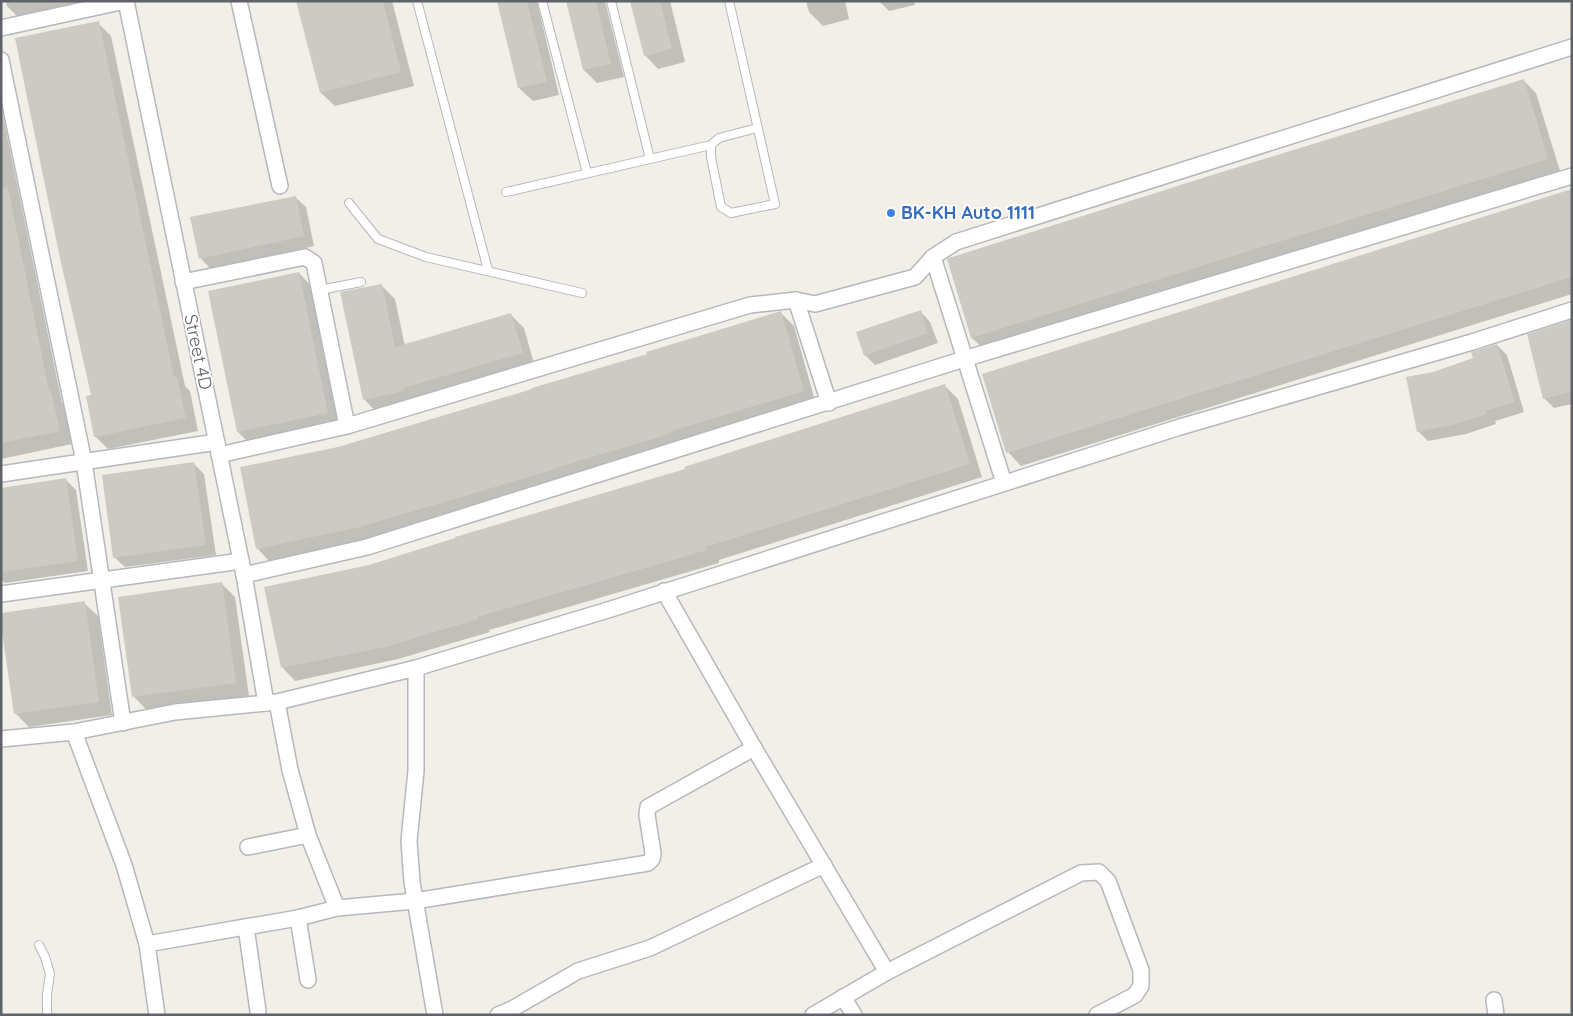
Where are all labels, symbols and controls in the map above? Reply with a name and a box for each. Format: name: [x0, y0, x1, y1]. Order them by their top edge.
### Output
place label: BK-KH Auto 1111: [901, 201, 1035, 224]
marker: BK-KH Auto 1111: [885, 207, 897, 219]
street label: Street 4D: [179, 312, 218, 392]

